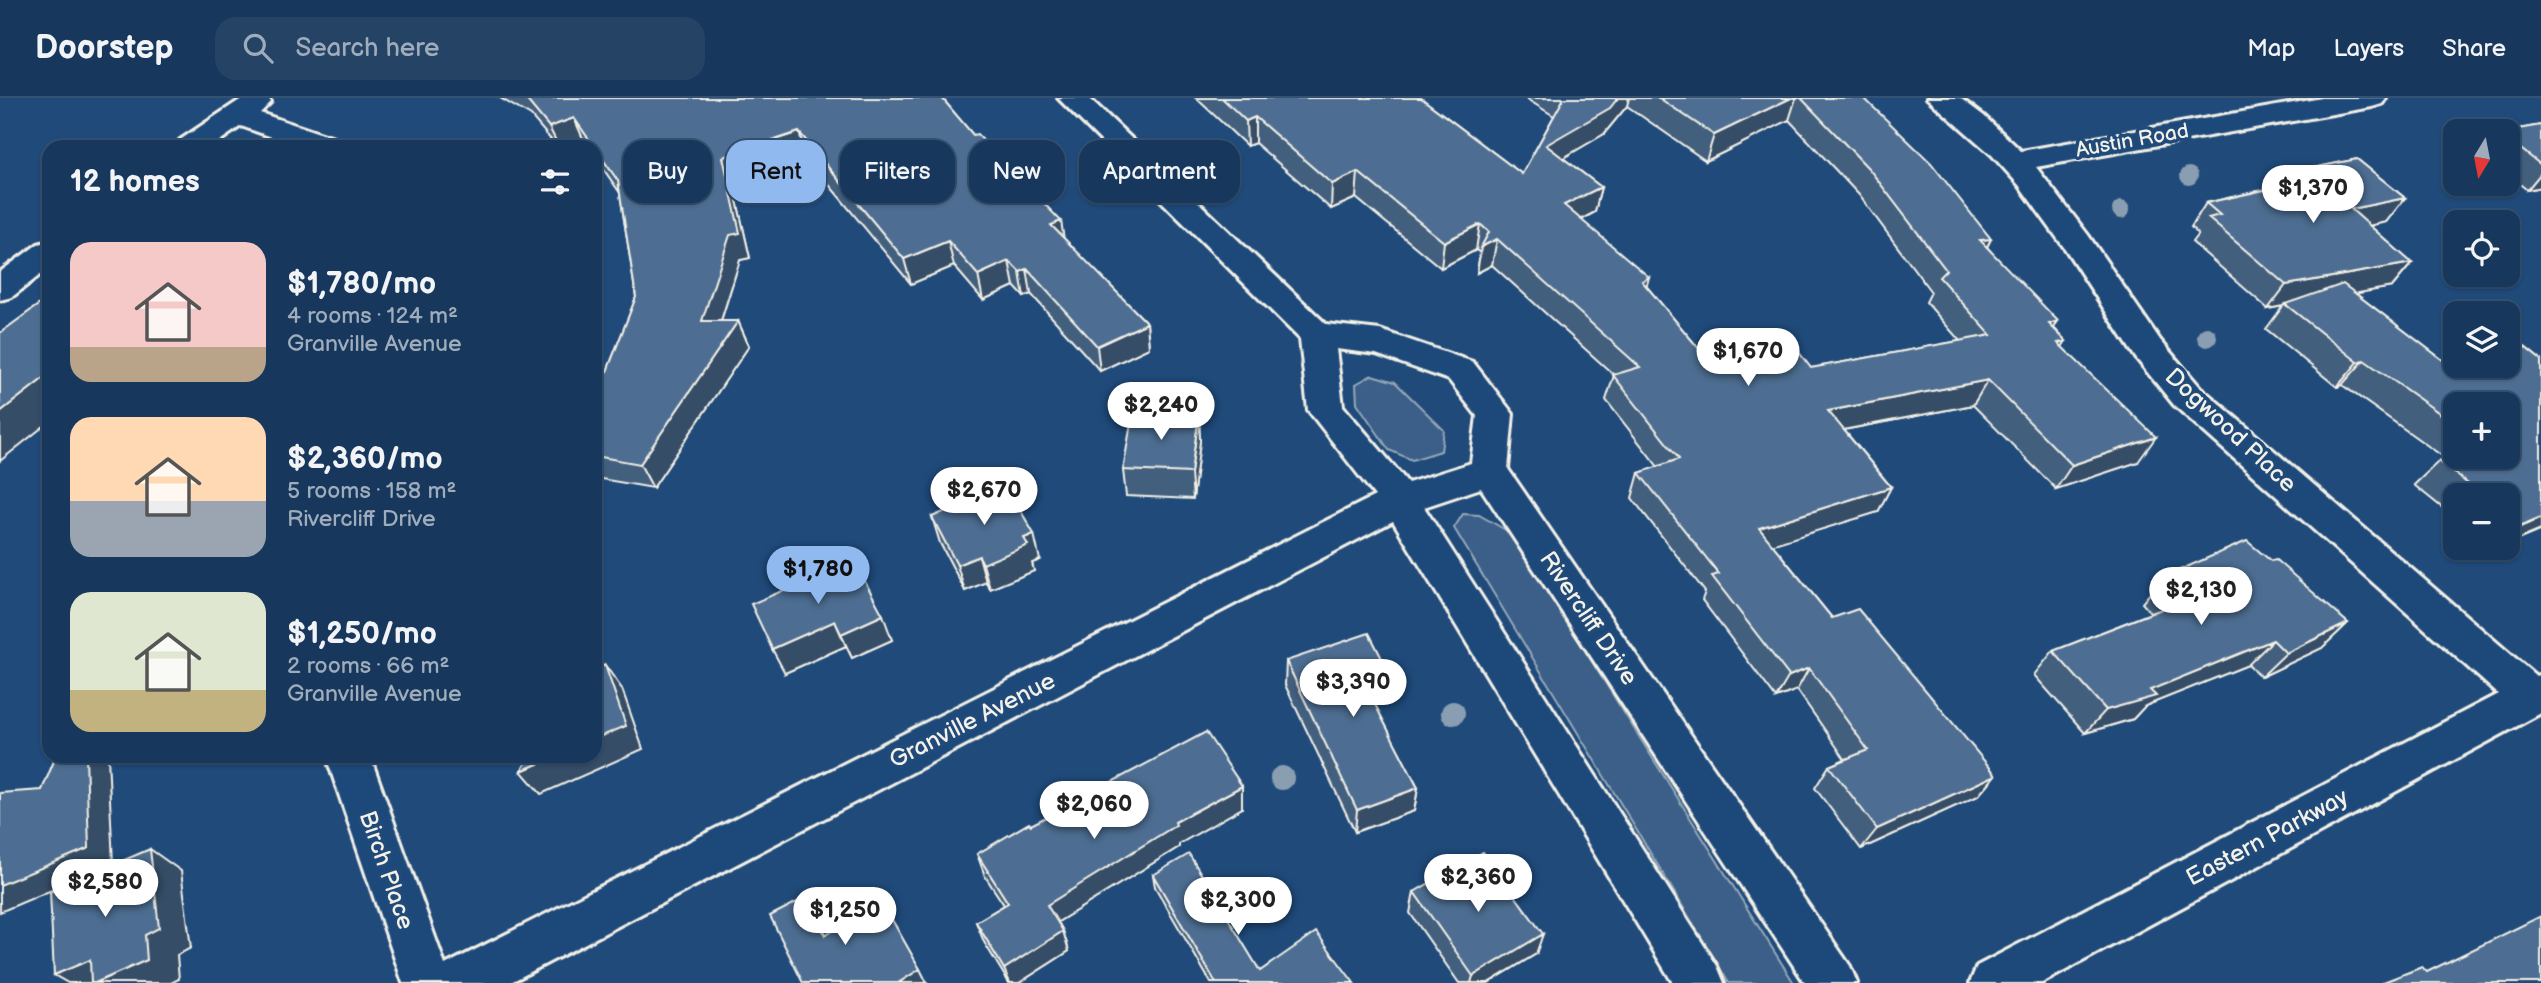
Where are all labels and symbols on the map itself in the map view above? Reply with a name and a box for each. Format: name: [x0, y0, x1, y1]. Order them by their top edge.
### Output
street label: Austin Road: [2074, 118, 2191, 163]
north arrow: [2443, 119, 2520, 196]
pin: $1,370: [2256, 166, 2370, 225]
pin: $1,670: [1691, 328, 1805, 388]
street label: Dogwood Place: [2159, 362, 2302, 499]
pin: $2,240: [1104, 382, 1218, 442]
pin: $2,670: [927, 468, 1041, 527]
pin: $1,780: [761, 546, 875, 606]
street label: Rivercliff Drive: [1533, 546, 1644, 691]
pin: $2,130: [2144, 568, 2258, 627]
pin: $3,390: [1296, 660, 1410, 719]
street label: Granville Avenue: [884, 666, 1060, 775]
pin: $2,060: [1037, 782, 1151, 841]
street label: Eastern Parkway: [2181, 782, 2353, 892]
street label: Birch Place: [353, 807, 420, 933]
pin: $2,360: [1421, 854, 1535, 914]
pin: $2,580: [48, 860, 162, 919]
pin: $2,300: [1181, 878, 1295, 937]
pin: $1,250: [788, 888, 902, 947]

